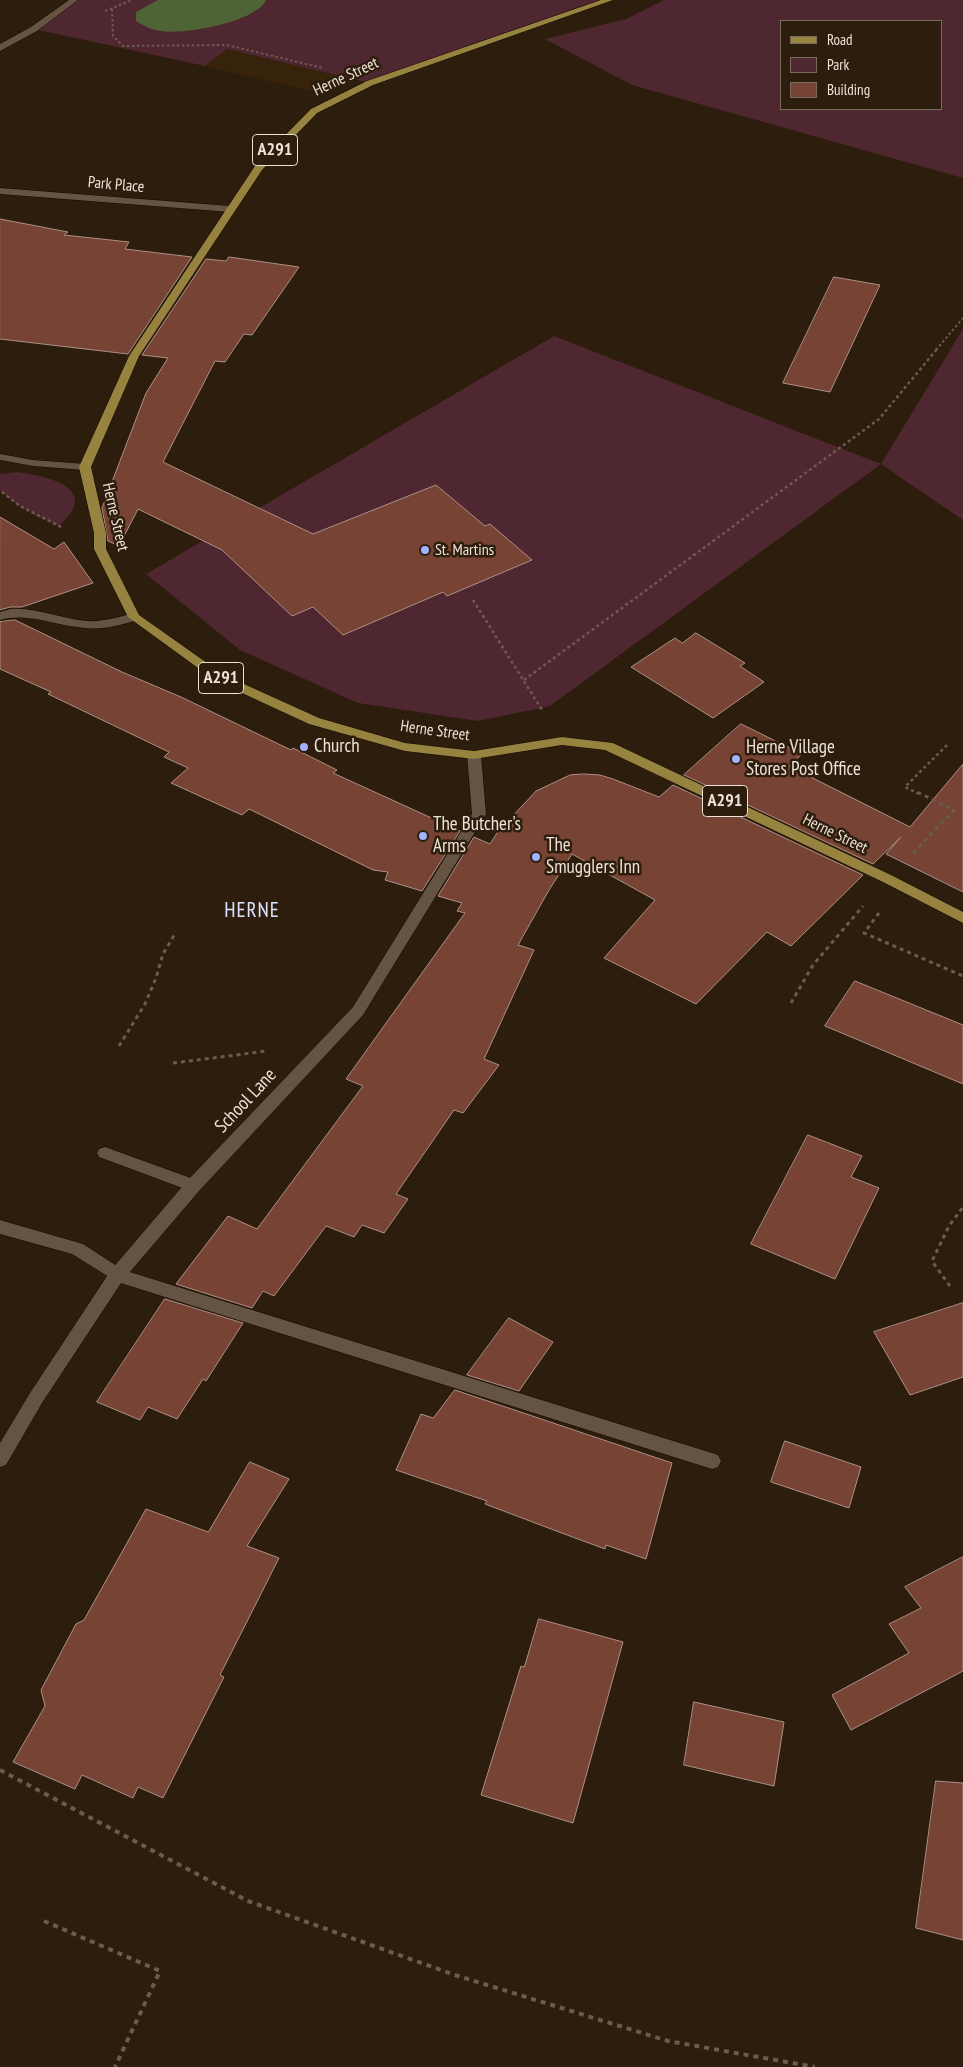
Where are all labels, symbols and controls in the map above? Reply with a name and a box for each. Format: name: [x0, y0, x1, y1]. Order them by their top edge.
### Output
legend: [780, 20, 943, 110]
text: Road: [827, 30, 853, 49]
street label: Herne Street: [310, 54, 382, 100]
text: Park: [827, 55, 849, 74]
text: Building: [827, 80, 870, 99]
road number: A291: [252, 134, 298, 166]
street label: Park Place: [87, 173, 145, 197]
street label: Herne Street: [98, 481, 132, 553]
place label: St. Martins: [435, 540, 494, 560]
marker: St. Martins: [419, 544, 431, 556]
road number: A291: [198, 662, 244, 694]
street label: Herne Street: [399, 717, 471, 745]
place label: Church: [314, 736, 360, 758]
place label: Herne Village Stores Post Office: [746, 737, 861, 781]
marker: Church: [298, 741, 310, 753]
marker: Herne Village Stores Post Office: [730, 753, 742, 765]
road number: A291: [702, 786, 748, 816]
street label: Herne Street: [799, 810, 871, 858]
place label: The Butcher's Arms: [433, 814, 521, 858]
marker: The Butcher's Arms: [417, 830, 429, 842]
place label: The Smugglers Inn: [546, 835, 640, 879]
marker: The Smugglers Inn: [530, 851, 542, 863]
district label: HERNE: [224, 898, 280, 924]
street label: School Lane: [211, 1064, 281, 1138]

